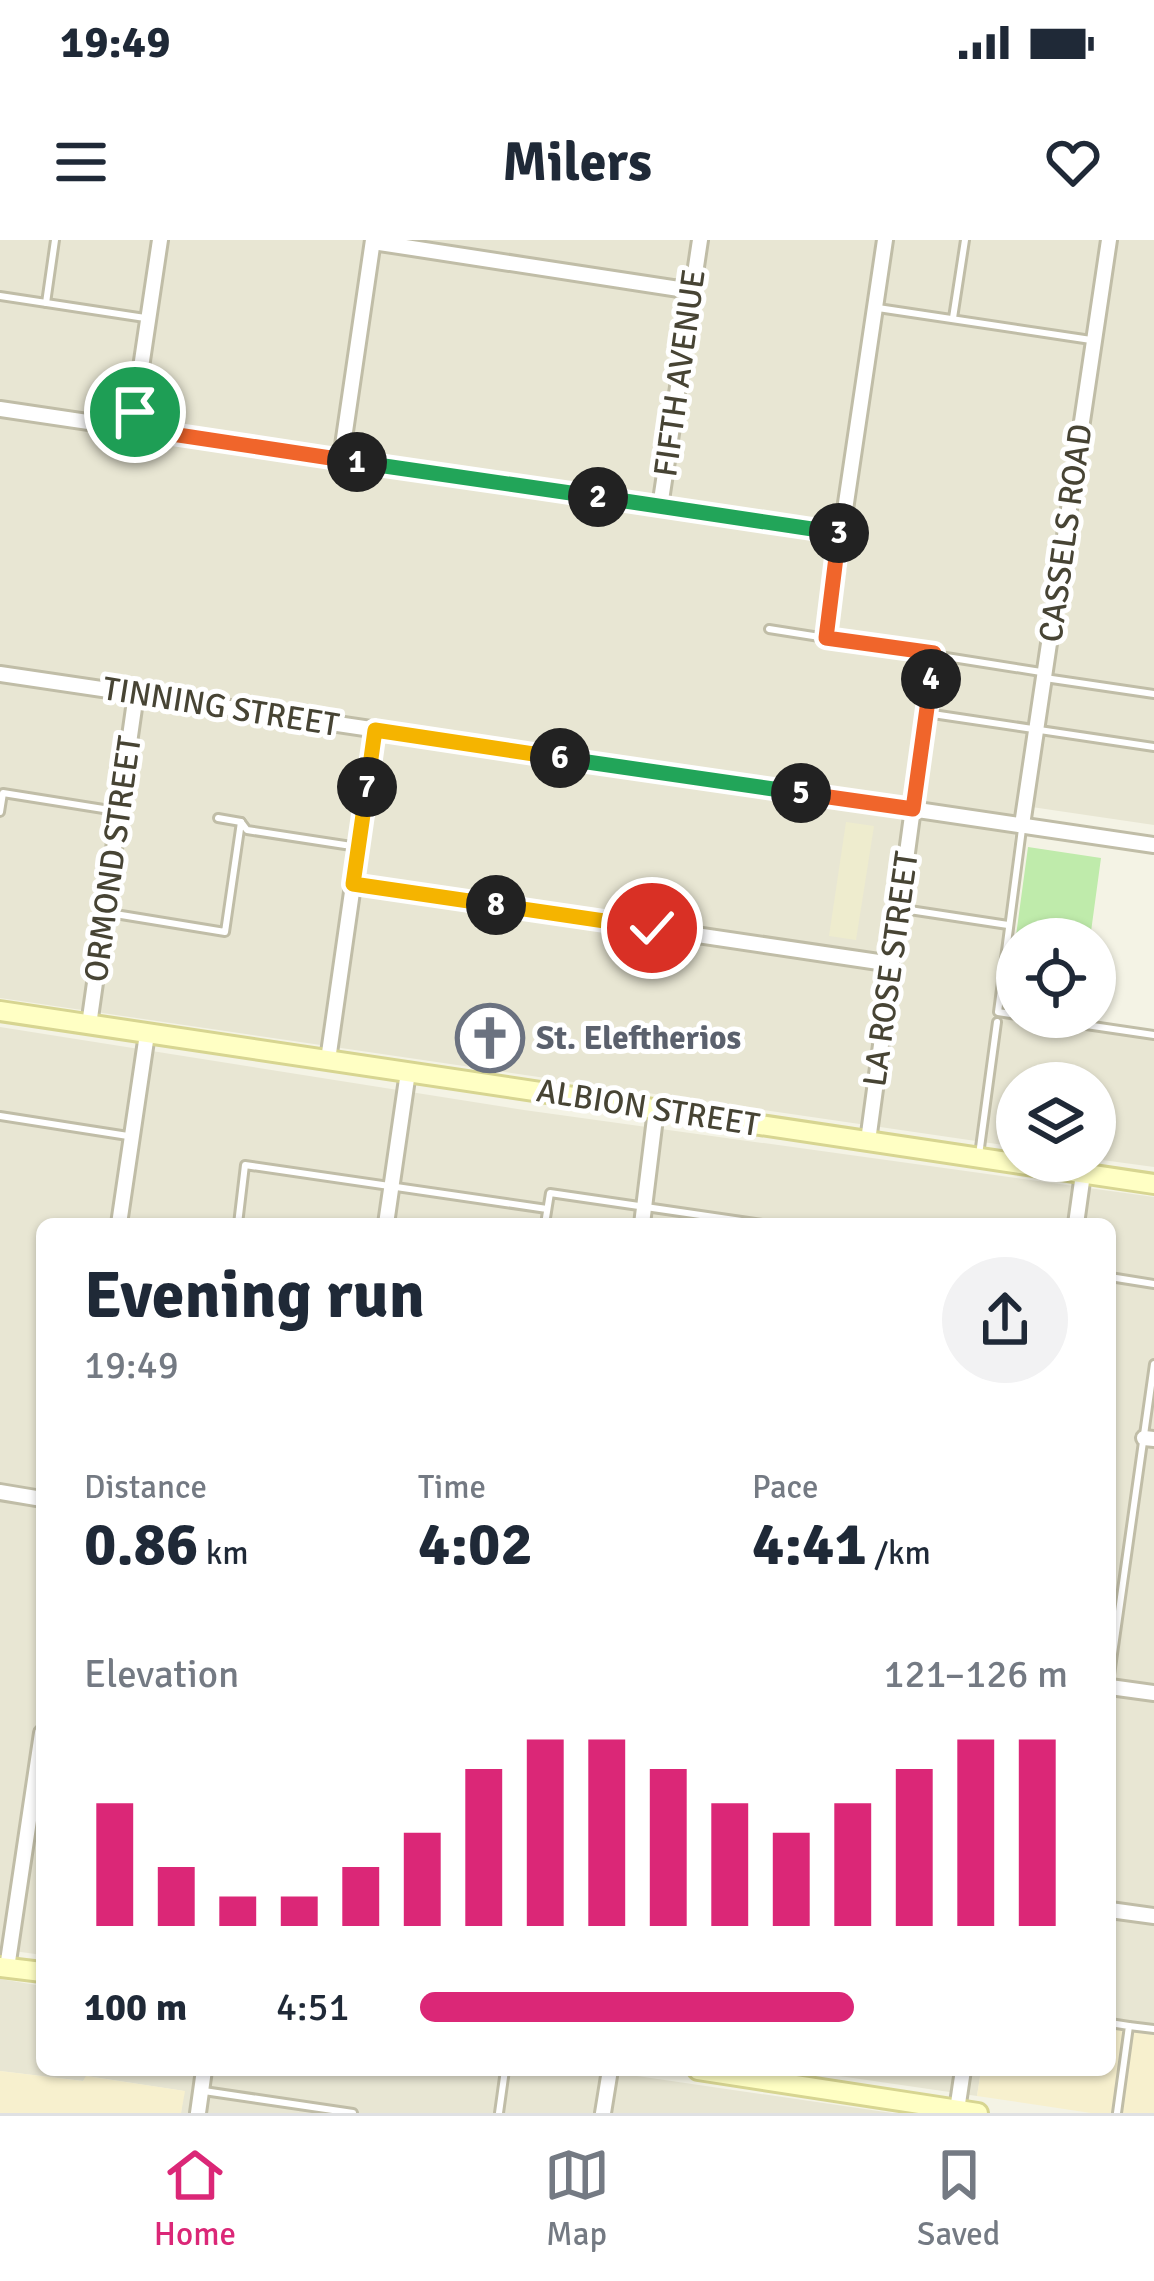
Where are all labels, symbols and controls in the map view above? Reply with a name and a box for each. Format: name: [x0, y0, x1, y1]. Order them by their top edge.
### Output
text: 19:49: [60, 15, 170, 70]
icon: menu: [48, 129, 114, 195]
text: Milers: [502, 129, 652, 196]
icon: heart: [1040, 129, 1106, 195]
street label: FIFTH AVENUE: [645, 267, 715, 479]
pin: [84, 361, 186, 463]
icon: arrive: [102, 379, 168, 445]
street label: CASSELS ROAD: [1030, 421, 1102, 645]
pin: 1: [327, 432, 387, 492]
text: 1: [348, 441, 366, 482]
pin: 2: [568, 467, 628, 527]
text: 2: [589, 476, 607, 517]
pin: 3: [809, 503, 869, 563]
text: 3: [830, 512, 848, 553]
pin: 4: [901, 649, 961, 709]
text: 4: [922, 658, 940, 699]
street label: TINNING STREET: [100, 668, 342, 746]
pin: 6: [530, 728, 590, 788]
street label: ORMOND STREET: [75, 733, 151, 985]
text: 6: [551, 737, 569, 778]
pin: 7: [337, 757, 397, 817]
pin: 5: [771, 763, 831, 823]
text: 7: [358, 766, 376, 807]
text: 5: [792, 772, 810, 813]
street label: LA ROSE STREET: [854, 849, 928, 1089]
pin: 8: [466, 875, 526, 935]
pin: [601, 877, 703, 979]
text: 8: [487, 884, 505, 925]
icon: check: [619, 895, 685, 961]
map controls: [996, 918, 1116, 1182]
button: locate: [996, 918, 1116, 1038]
church icon: St. Eleftherios: [455, 1003, 525, 1073]
place label: St. Eleftherios: [536, 1018, 741, 1059]
button: layers: [996, 1062, 1116, 1182]
street label: ALBION STREET: [534, 1070, 762, 1146]
text: Evening run: [84, 1255, 425, 1336]
button: share: [942, 1257, 1068, 1383]
text: 19:49: [84, 1341, 179, 1389]
text: Distance: [84, 1467, 207, 1508]
text: Time: [418, 1467, 486, 1508]
text: Pace: [752, 1467, 818, 1508]
text: 0.86: [84, 1508, 198, 1582]
text: 4:02: [418, 1508, 533, 1582]
text: 4:41: [752, 1508, 867, 1582]
text: km: [198, 1533, 249, 1574]
text: /km: [867, 1533, 931, 1574]
text: Elevation: [84, 1650, 239, 1698]
text: 121–126 m: [883, 1650, 1068, 1698]
text: 100 m: [84, 1983, 187, 2031]
text: 4:51: [276, 1983, 350, 2031]
tab: Home: [154, 2142, 236, 2255]
tab: Map: [544, 2142, 610, 2255]
tab: Saved: [917, 2142, 1000, 2255]

